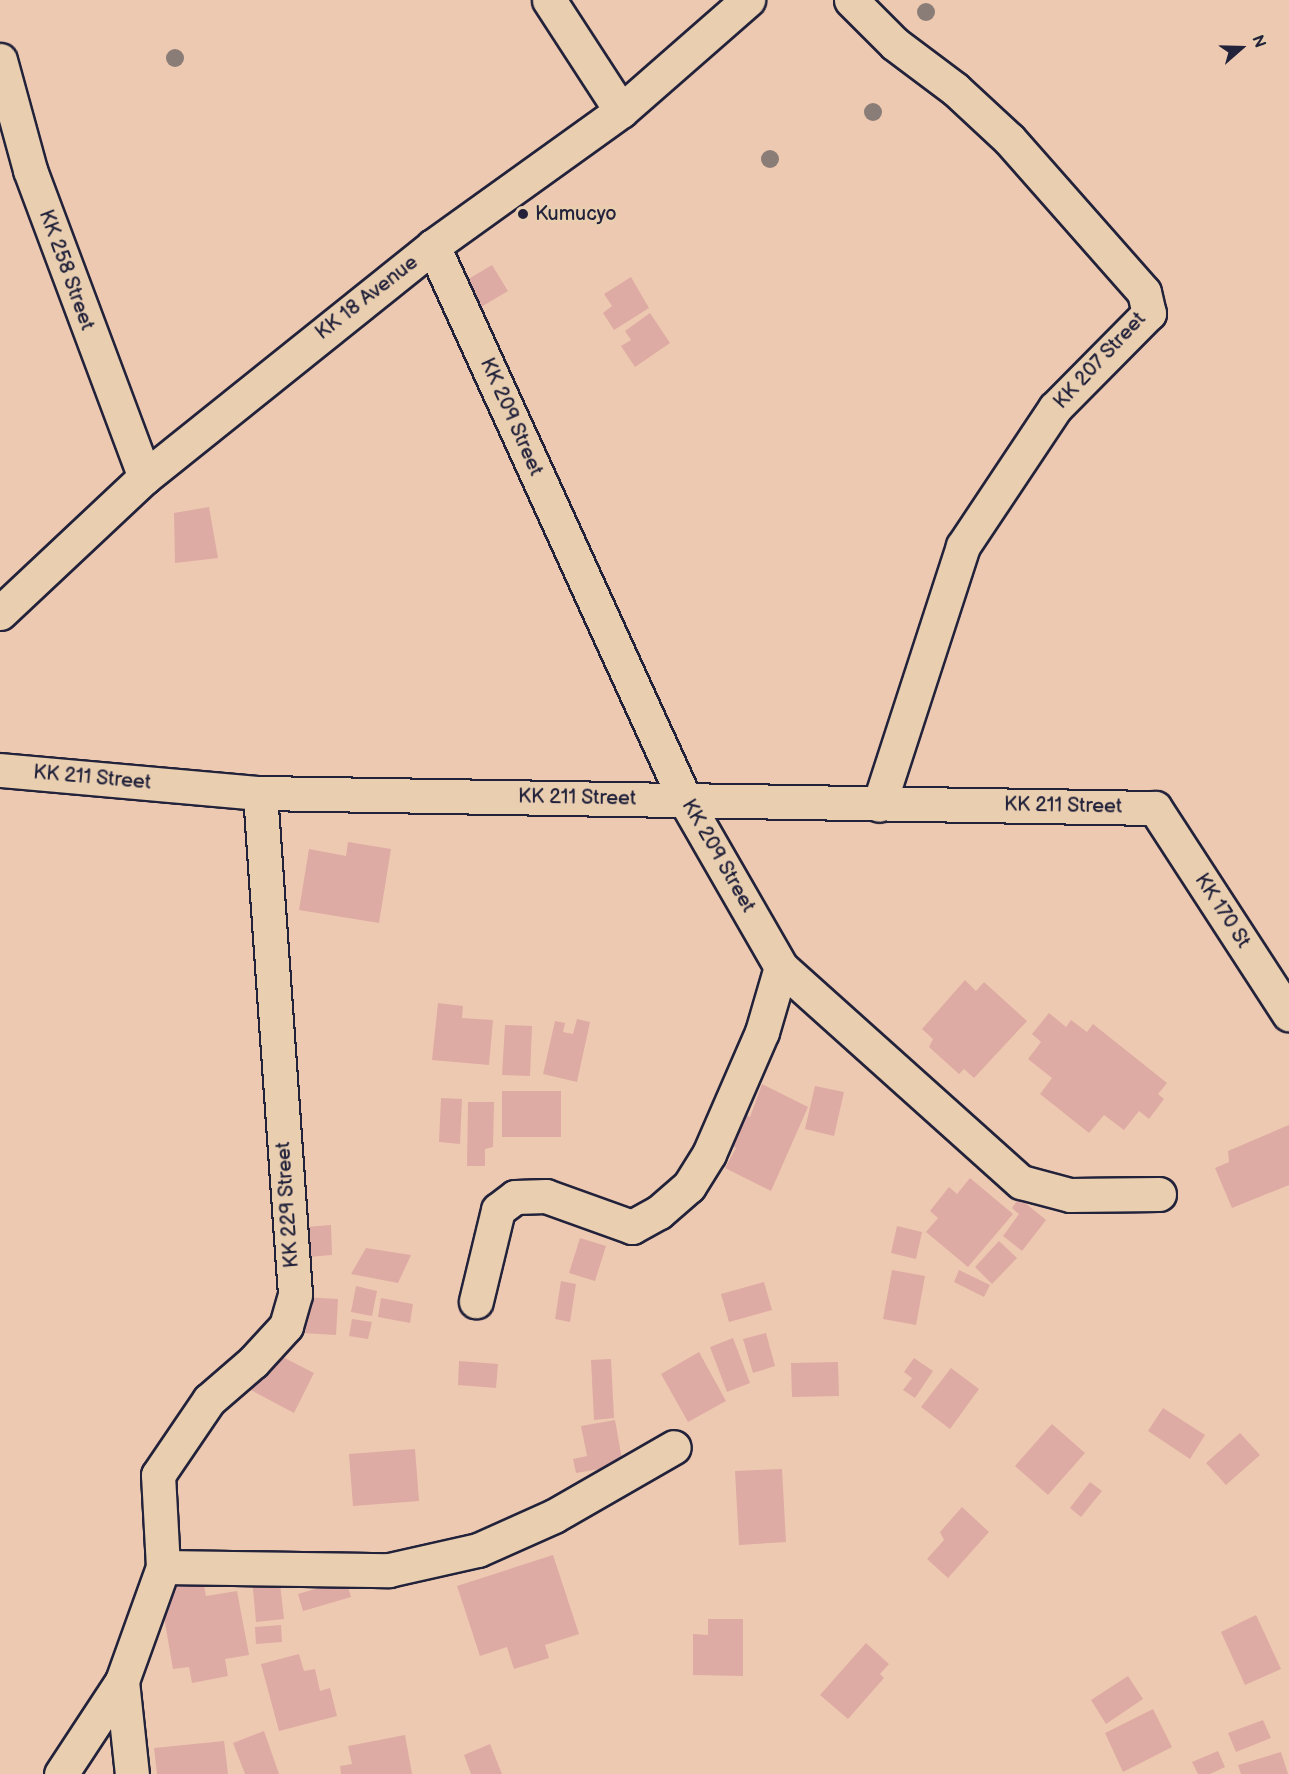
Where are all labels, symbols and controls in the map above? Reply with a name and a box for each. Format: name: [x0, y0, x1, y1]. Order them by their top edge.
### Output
north arrow: [1211, 18, 1271, 78]
text: N: [1247, 33, 1269, 51]
place label: Kumucyo: [535, 202, 617, 226]
street label: KK 258 Street: [33, 206, 99, 334]
marker: Kumucyo: [516, 207, 530, 221]
street label: KK 18 Avenue: [311, 251, 423, 345]
street label: KK 207 Street: [1049, 307, 1151, 415]
street label: KK 209 Street: [474, 354, 548, 480]
street label: KK 211 Street: [32, 761, 152, 795]
street label: KK 211 Street: [518, 785, 636, 811]
street label: KK 211 Street: [1004, 793, 1122, 819]
street label: KK 209 Street: [676, 795, 760, 917]
street label: KK 170 St: [1189, 869, 1255, 953]
street label: KK 229 Street: [272, 1141, 304, 1269]

